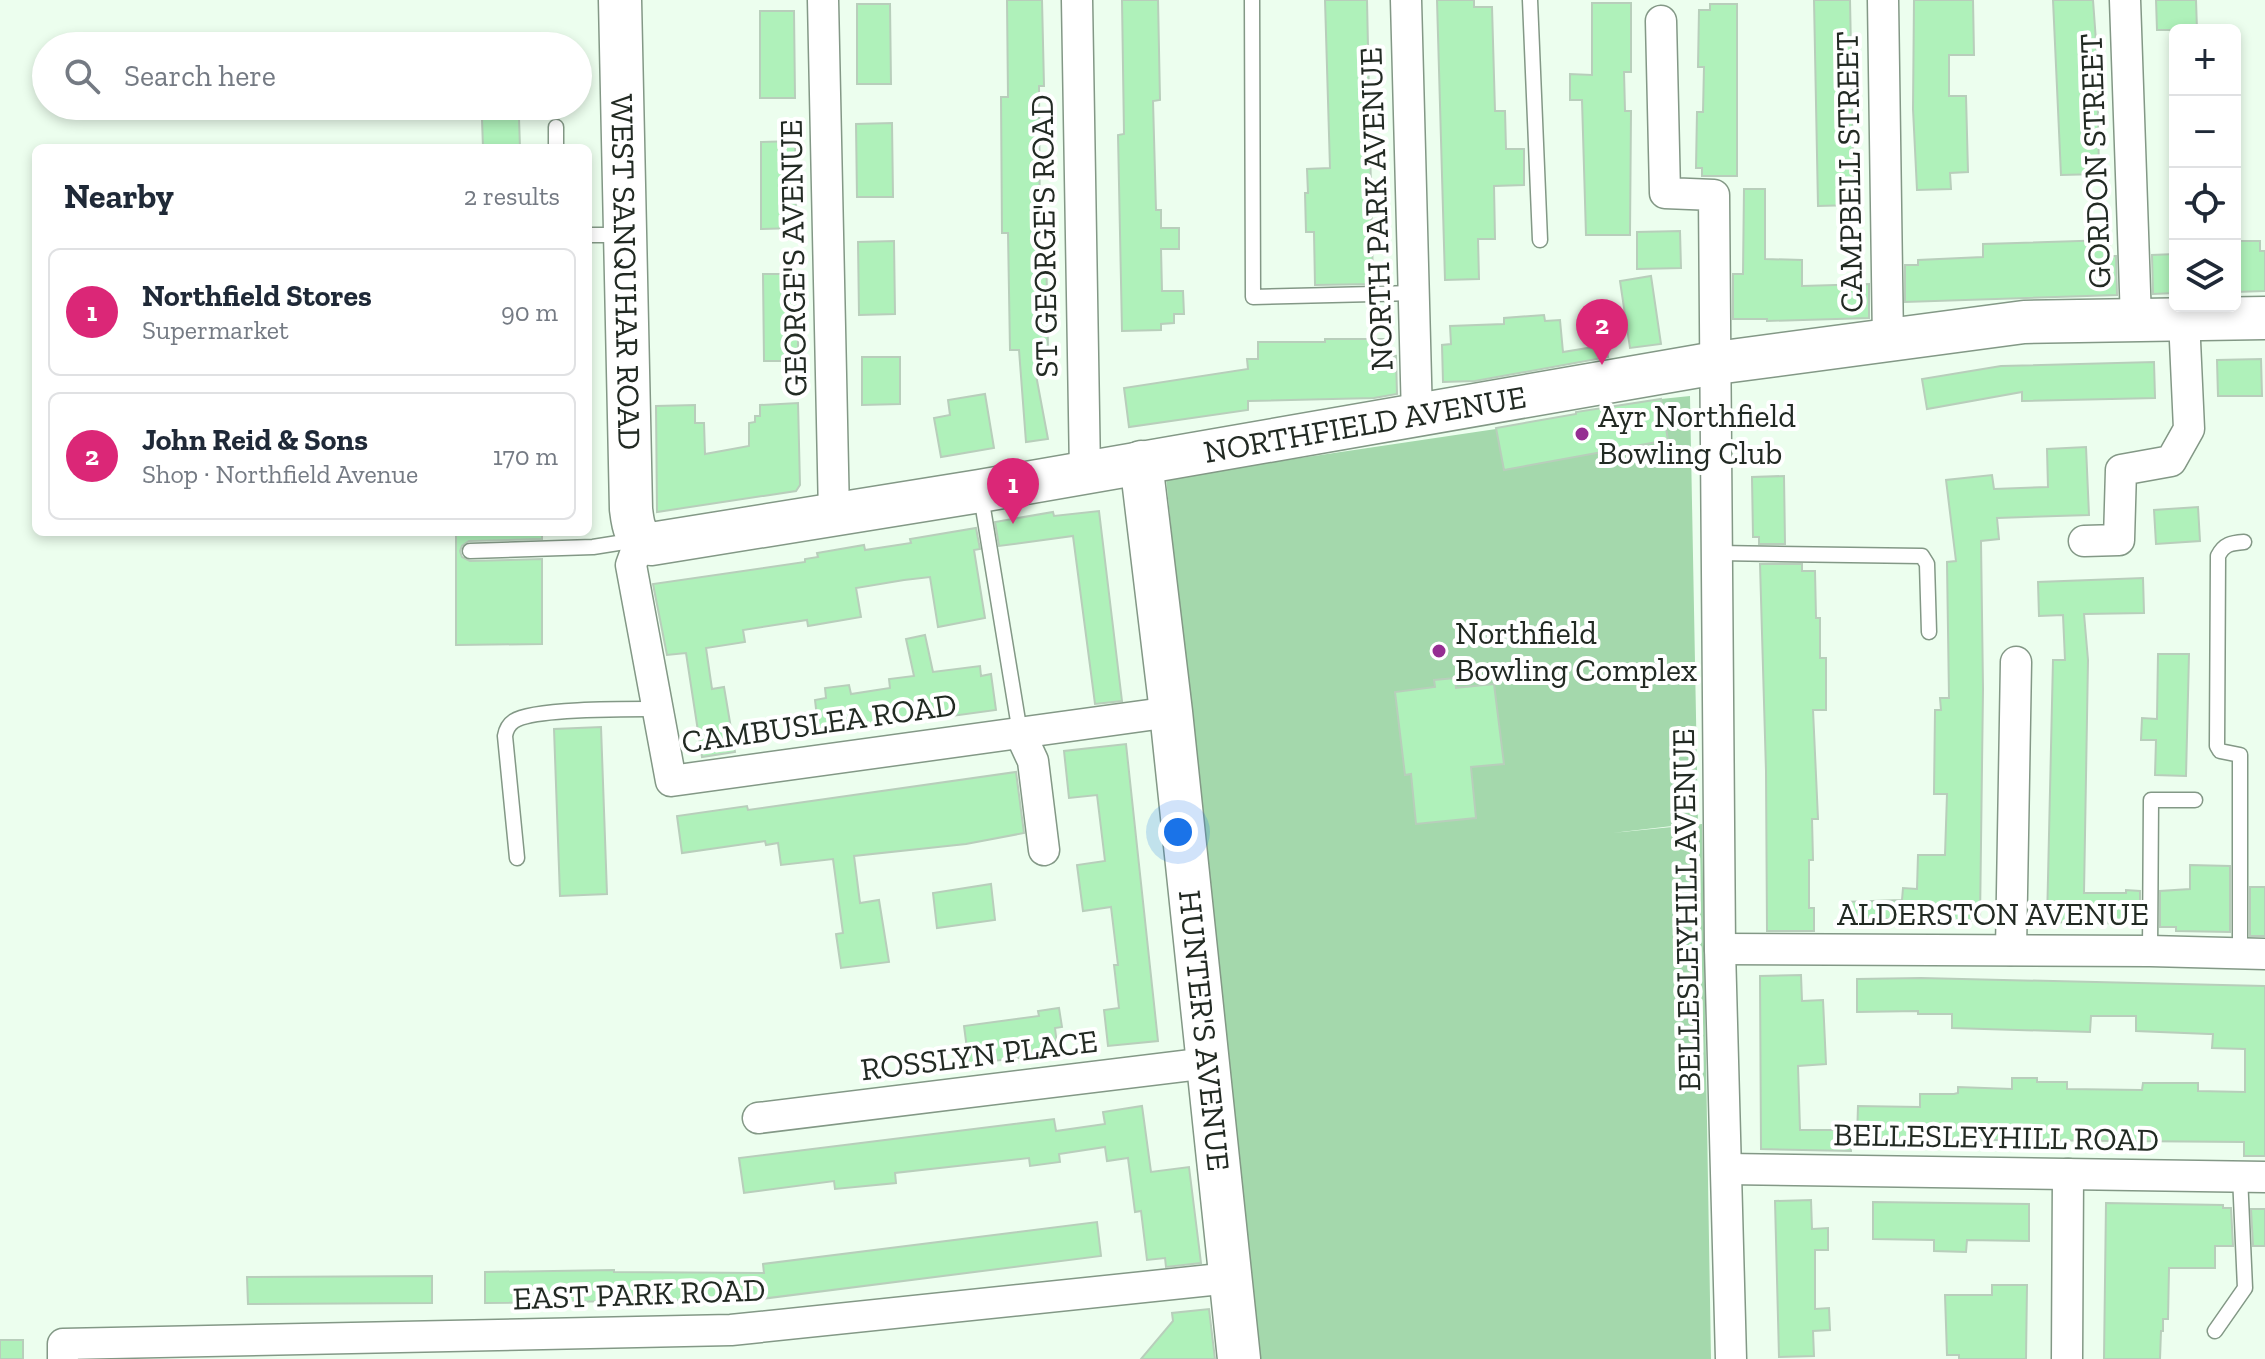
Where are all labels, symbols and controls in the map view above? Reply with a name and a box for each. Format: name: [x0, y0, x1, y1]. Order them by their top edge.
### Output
map controls: [2169, 24, 2241, 312]
button: +: [2169, 24, 2241, 96]
street label: CAMPBELL STREET: [1828, 31, 1870, 313]
search box: [32, 32, 592, 120]
street label: GORDON STREET: [2072, 33, 2118, 289]
street label: NORTH PARK AVENUE: [1351, 46, 1401, 372]
icon: search: [60, 54, 104, 98]
text: Search here: [124, 58, 276, 94]
street label: WEST SANQUHAR ROAD: [603, 94, 649, 450]
street label: ST GEORGE'S ROAD: [1023, 94, 1065, 378]
button: −: [2169, 96, 2241, 168]
street label: GEORGE'S AVENUE: [772, 119, 814, 397]
button: locate: [2169, 168, 2241, 240]
text: Nearby: [64, 176, 174, 217]
text: 2 results: [464, 180, 560, 212]
button: layers: [2169, 240, 2241, 312]
text: Northfield Stores: [142, 278, 372, 314]
text: 1: [87, 296, 97, 328]
text: 90 m: [501, 296, 558, 328]
pin: 2: [1576, 299, 1628, 365]
text: Supermarket: [142, 314, 289, 346]
street label: NORTHFIELD AVENUE: [1201, 377, 1529, 471]
place label: Ayr Northfield Bowling Club: [1598, 397, 1796, 472]
text: John Reid & Sons: [142, 422, 368, 458]
marker: Ayr Northfield Bowling Club: [1573, 425, 1591, 443]
text: 2: [85, 440, 99, 472]
text: 170 m: [493, 440, 558, 472]
text: Shop · Northfield Avenue: [142, 458, 418, 490]
pin: 1: [987, 458, 1039, 524]
place label: Northfield Bowling Complex: [1455, 614, 1697, 689]
marker: Northfield Bowling Complex: [1430, 642, 1448, 660]
street label: CAMBUSLEA ROAD: [679, 685, 959, 761]
street label: BELLESLEYHILL AVENUE: [1664, 728, 1708, 1092]
your location: [1158, 812, 1198, 852]
street label: HUNTER'S AVENUE: [1171, 888, 1238, 1173]
street label: ALDERSTON AVENUE: [1837, 895, 2149, 933]
street label: ROSSLYN PLACE: [858, 1022, 1100, 1088]
street label: BELLESLEYHILL ROAD: [1833, 1115, 2159, 1159]
street label: EAST PARK ROAD: [512, 1271, 766, 1317]

